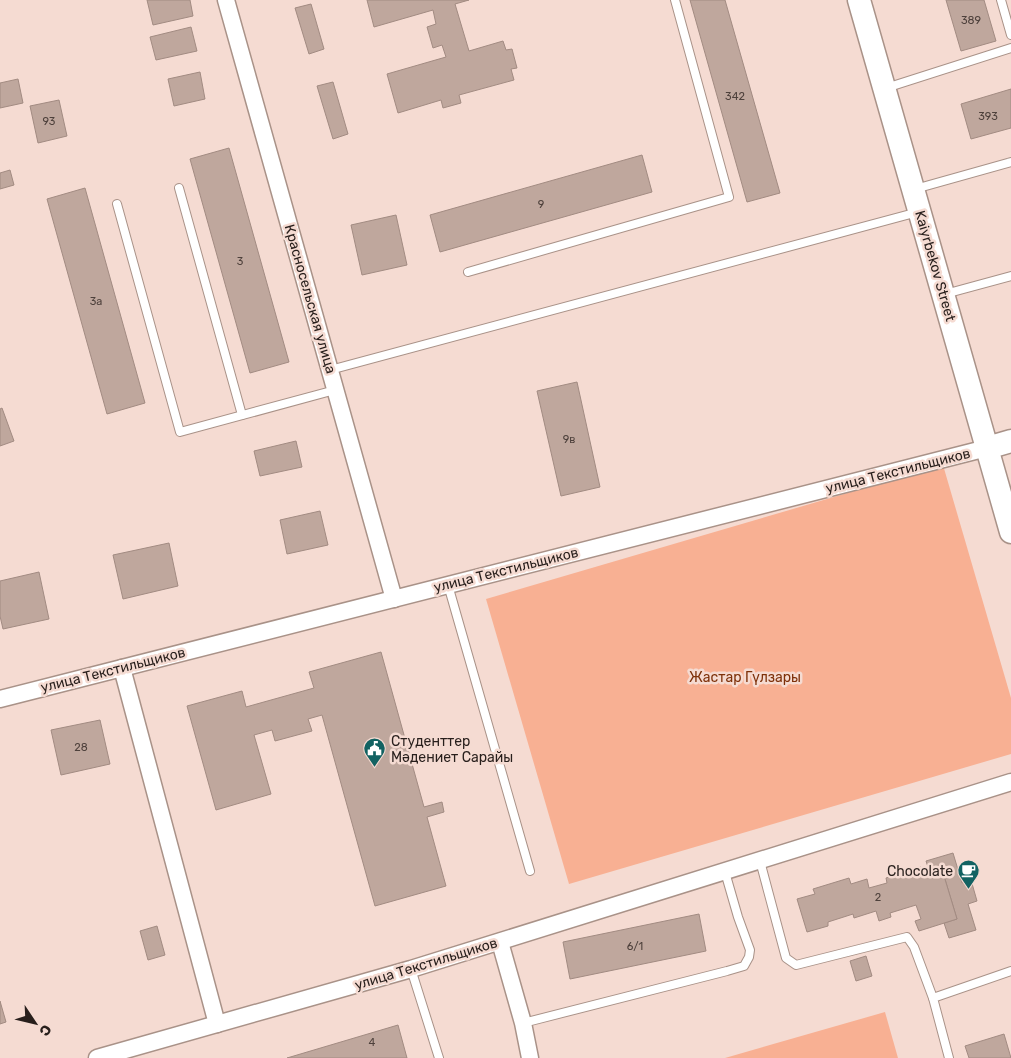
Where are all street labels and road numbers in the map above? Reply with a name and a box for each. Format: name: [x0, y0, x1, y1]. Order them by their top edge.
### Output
street label: Kaiyrbekov Street: [911, 209, 959, 324]
street label: Красносельская улица: [281, 223, 339, 375]
street label: улица Текстильщиков: [824, 445, 972, 497]
street label: улица Текстильщиков: [432, 544, 580, 596]
street label: улица Текстильщиков: [39, 644, 187, 696]
street label: улица Текстильщиков: [353, 934, 500, 994]

